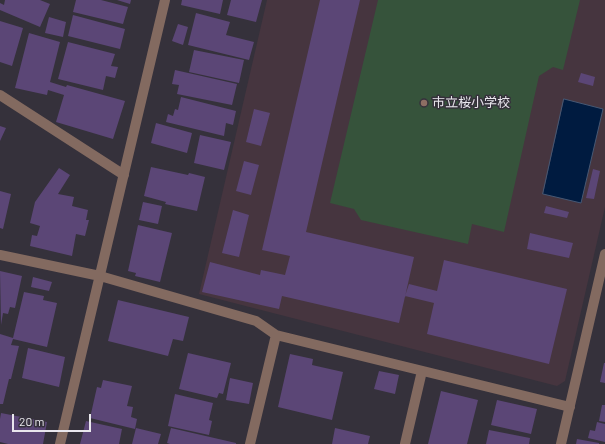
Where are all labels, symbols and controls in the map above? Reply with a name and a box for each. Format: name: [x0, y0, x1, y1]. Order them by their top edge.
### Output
place label: 市立桜小学校: [432, 95, 510, 111]
marker: 市立桜小学校: [419, 98, 429, 108]
scale bar: [14, 406, 93, 432]
text: 20 m: [19, 414, 45, 428]

